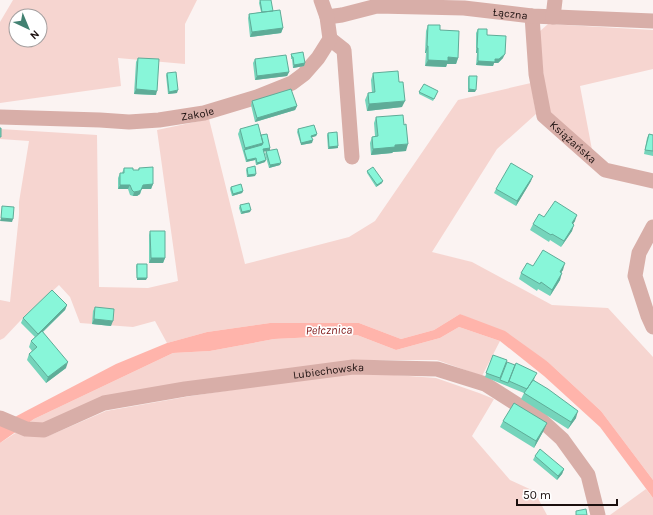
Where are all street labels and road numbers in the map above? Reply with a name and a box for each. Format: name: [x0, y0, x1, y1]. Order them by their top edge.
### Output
street label: Łączna: [492, 5, 528, 22]
street label: Zakole: [180, 104, 216, 124]
street label: Książańska: [547, 118, 599, 166]
street label: Lubiechowska: [292, 361, 364, 382]

